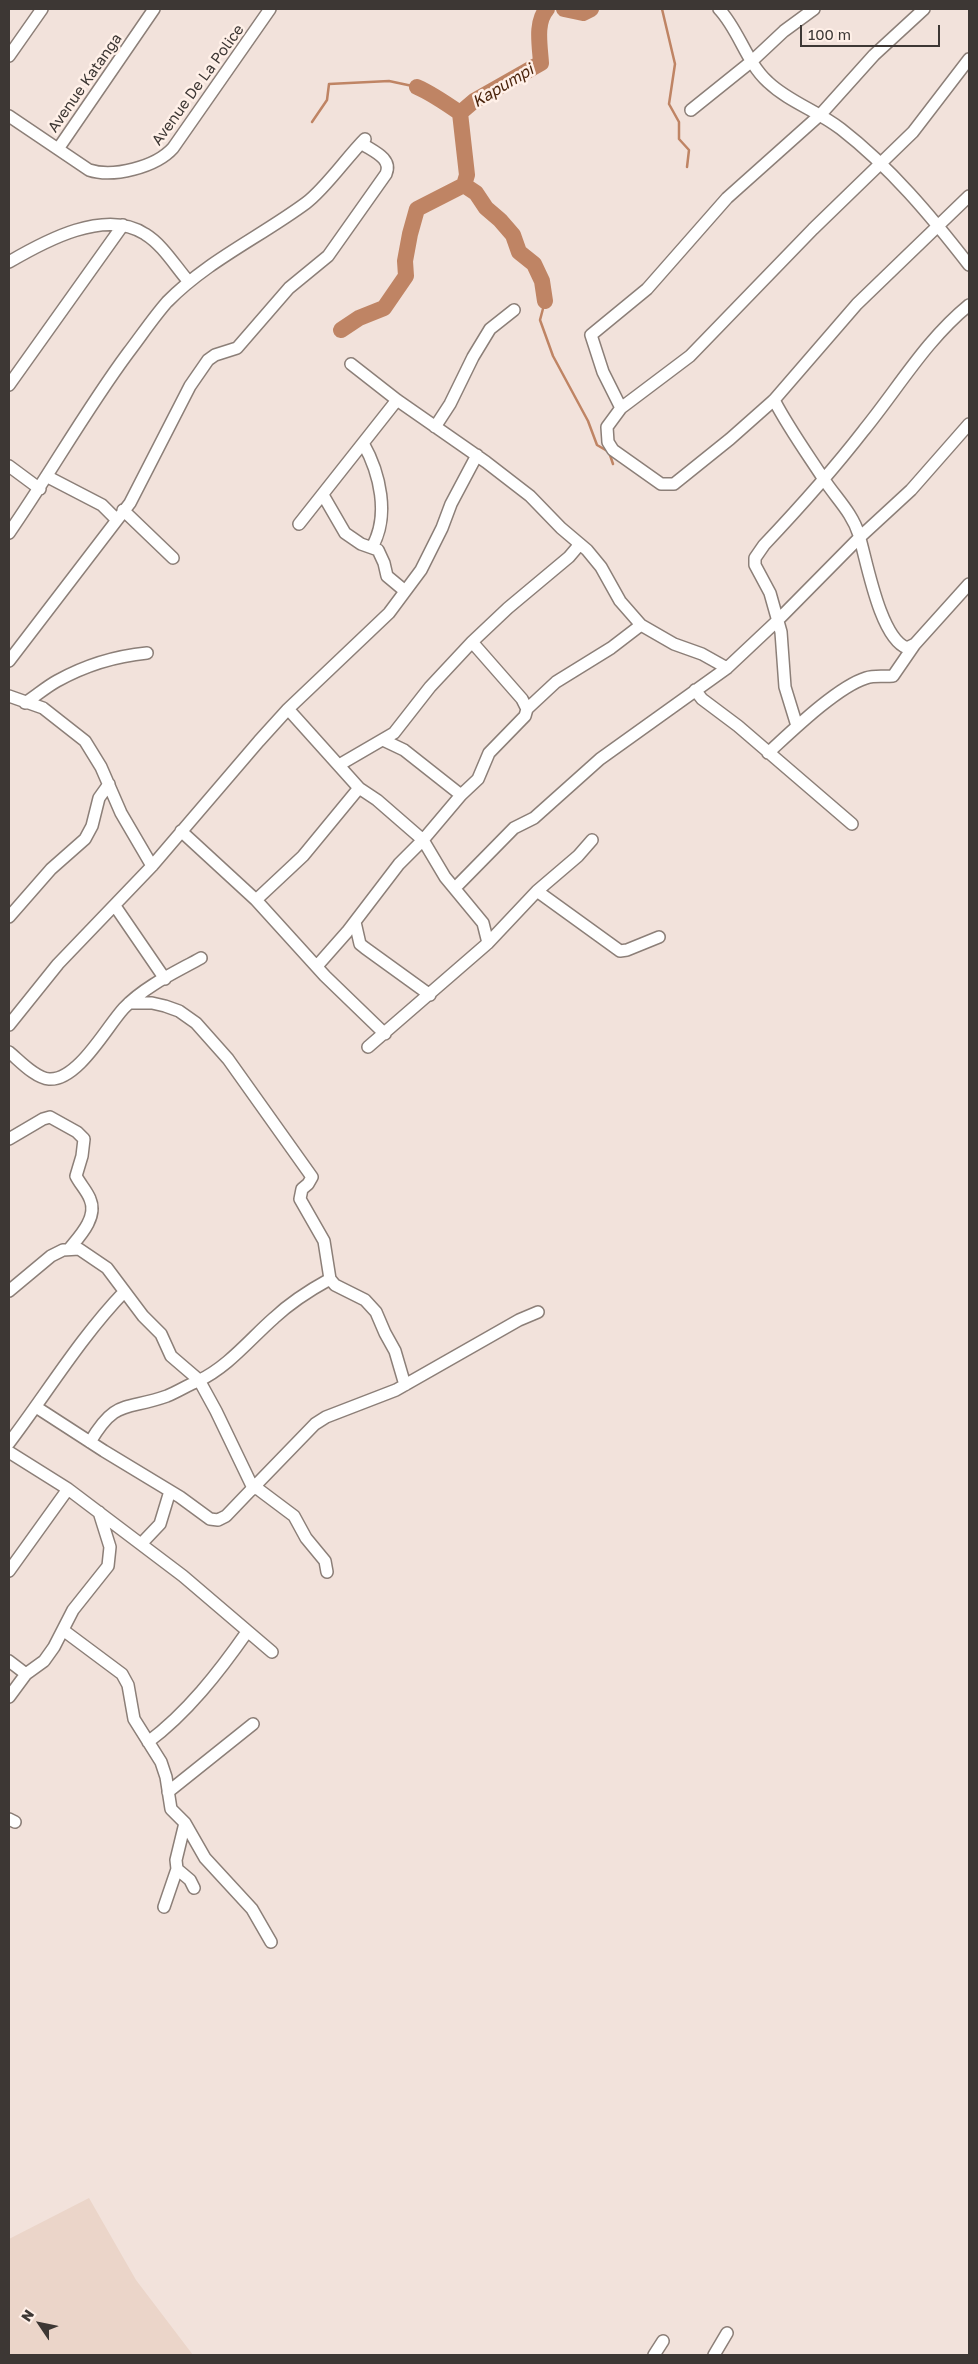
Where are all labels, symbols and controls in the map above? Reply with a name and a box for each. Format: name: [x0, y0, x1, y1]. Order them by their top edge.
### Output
scale bar: [803, 15, 943, 47]
street label: Avenue De La Police: [148, 21, 248, 149]
text: 100 m: [808, 25, 851, 43]
street label: Avenue Katanga: [44, 30, 126, 136]
water label: Kapumpi: [469, 60, 537, 112]
north arrow: [15, 2299, 65, 2349]
text: N: [17, 2306, 37, 2325]

